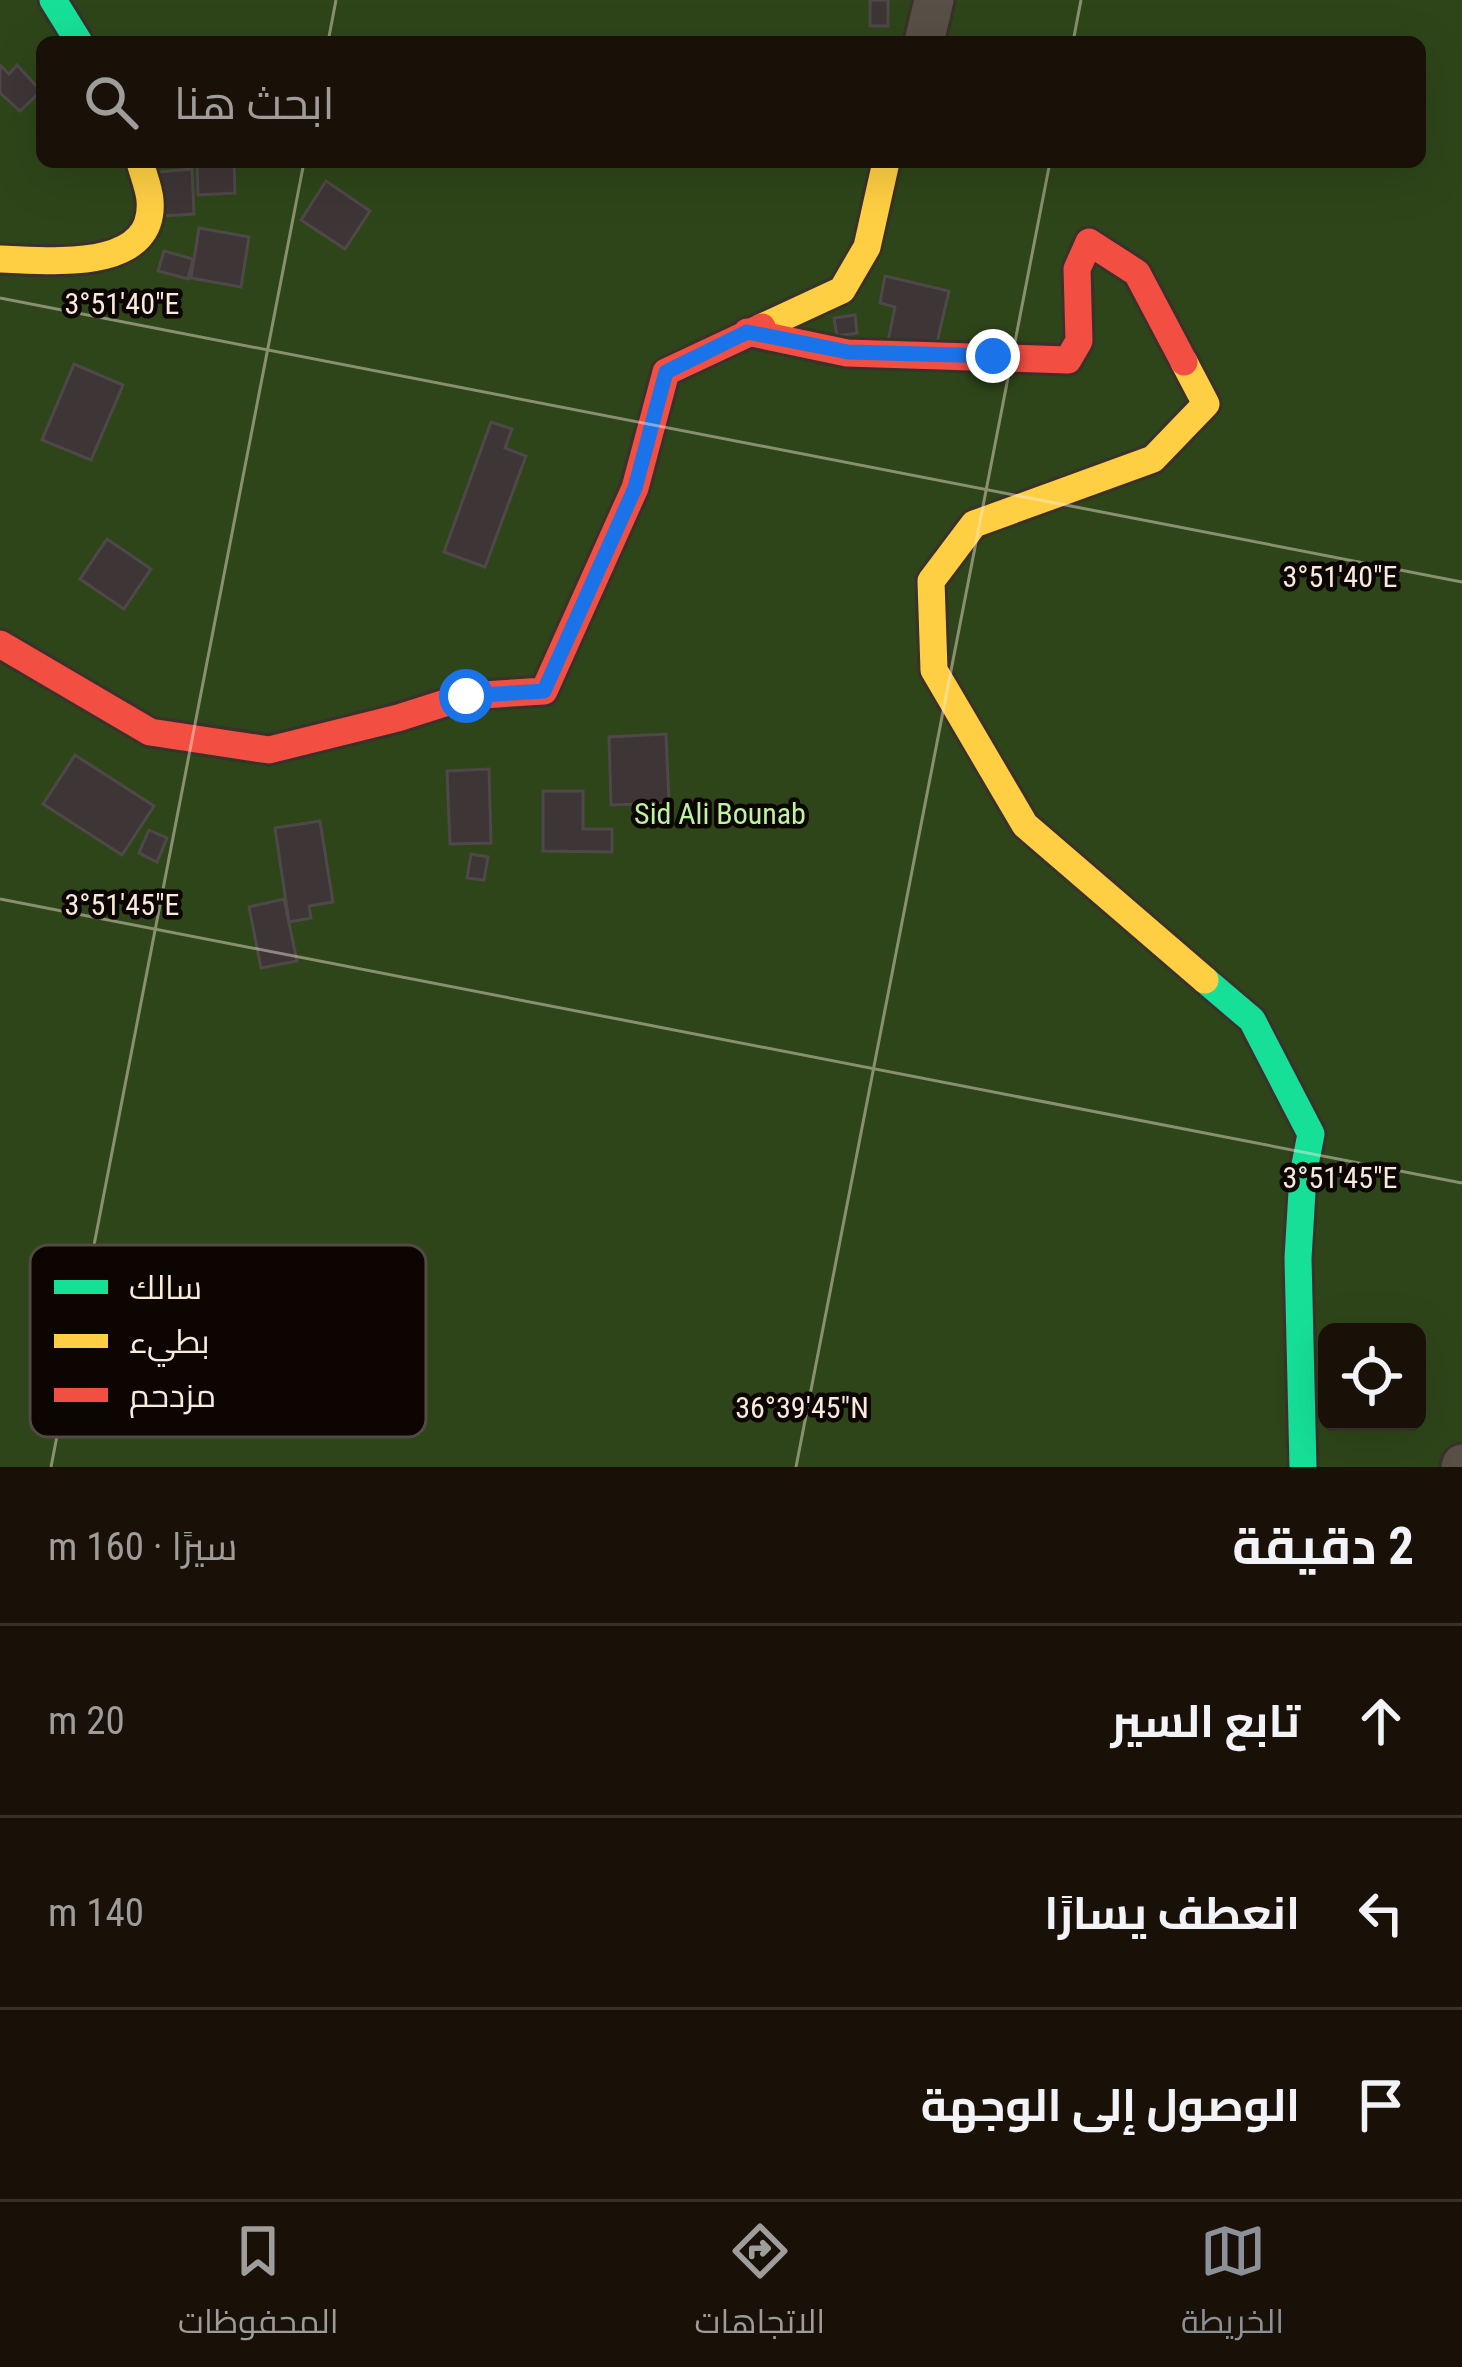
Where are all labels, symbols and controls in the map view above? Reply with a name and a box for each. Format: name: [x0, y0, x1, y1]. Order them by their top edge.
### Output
search box: [36, 36, 1426, 168]
icon: search: [78, 69, 144, 135]
text: ابحث هنا: [174, 77, 335, 130]
text: 3°51'40"E: [64, 286, 180, 321]
route end: [966, 329, 1020, 383]
text: 3°51'40"E: [1282, 559, 1398, 594]
route start: [439, 669, 493, 723]
park label: Sid Ali Bounab: [634, 796, 806, 831]
text: 3°51'45"E: [64, 887, 180, 922]
text: 3°51'45"E: [1282, 1160, 1398, 1195]
legend: [30, 1245, 426, 1437]
text: سالك: [129, 1268, 202, 1307]
text: بطيء: [129, 1322, 210, 1367]
map controls: [1318, 1323, 1426, 1431]
button: locate: [1318, 1323, 1426, 1431]
text: مزدحم: [129, 1376, 216, 1418]
text: 36°39'45"N: [735, 1390, 869, 1425]
text: 2 دقيقة: [1232, 1517, 1414, 1576]
text: سيرًا · 160 m: [48, 1524, 237, 1570]
icon: ahead: [1348, 1688, 1414, 1754]
text: تابع السير: [1111, 1695, 1300, 1748]
text: 20 m: [48, 1698, 125, 1744]
icon: left: [1348, 1880, 1414, 1946]
text: انعطف يسارًا: [1044, 1887, 1300, 1940]
text: 140 m: [48, 1890, 144, 1936]
icon: arrive: [1348, 2072, 1414, 2138]
text: الوصول إلى الوجهة: [921, 2079, 1300, 2132]
tab: المحفوظات: [178, 2218, 339, 2352]
tab: الاتجاهات: [694, 2218, 825, 2352]
tab: الخريطة: [1181, 2218, 1284, 2352]

